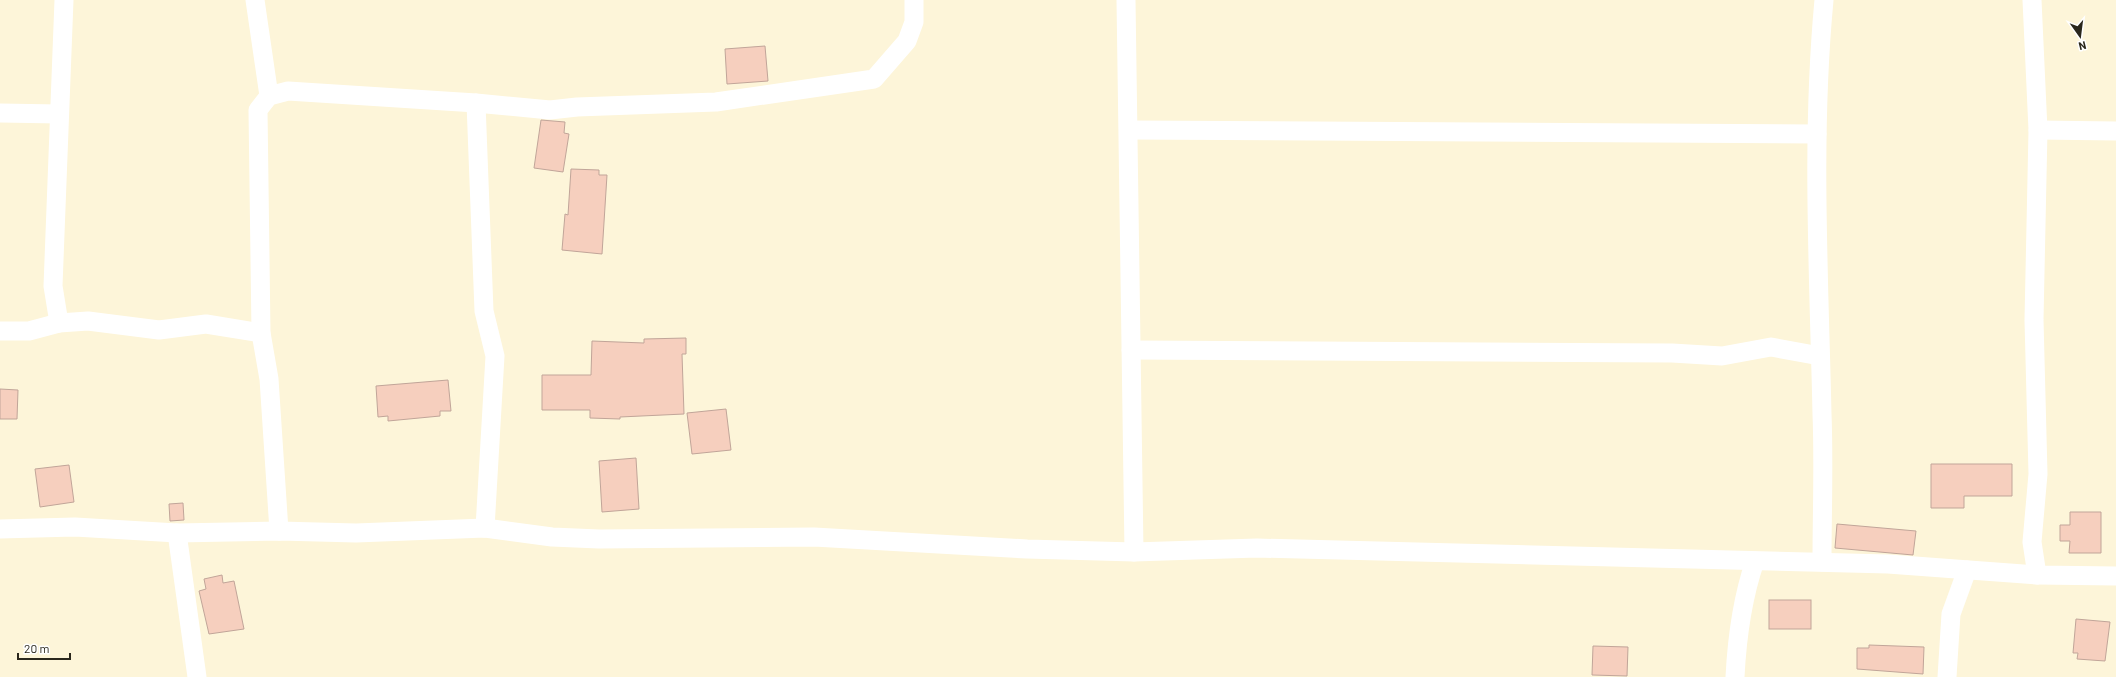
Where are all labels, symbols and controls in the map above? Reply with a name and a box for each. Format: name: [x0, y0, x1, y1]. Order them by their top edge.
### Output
north arrow: [2060, 16, 2100, 56]
text: N: [2077, 39, 2088, 53]
scale bar: [18, 635, 70, 661]
text: 20 m: [24, 641, 50, 655]

